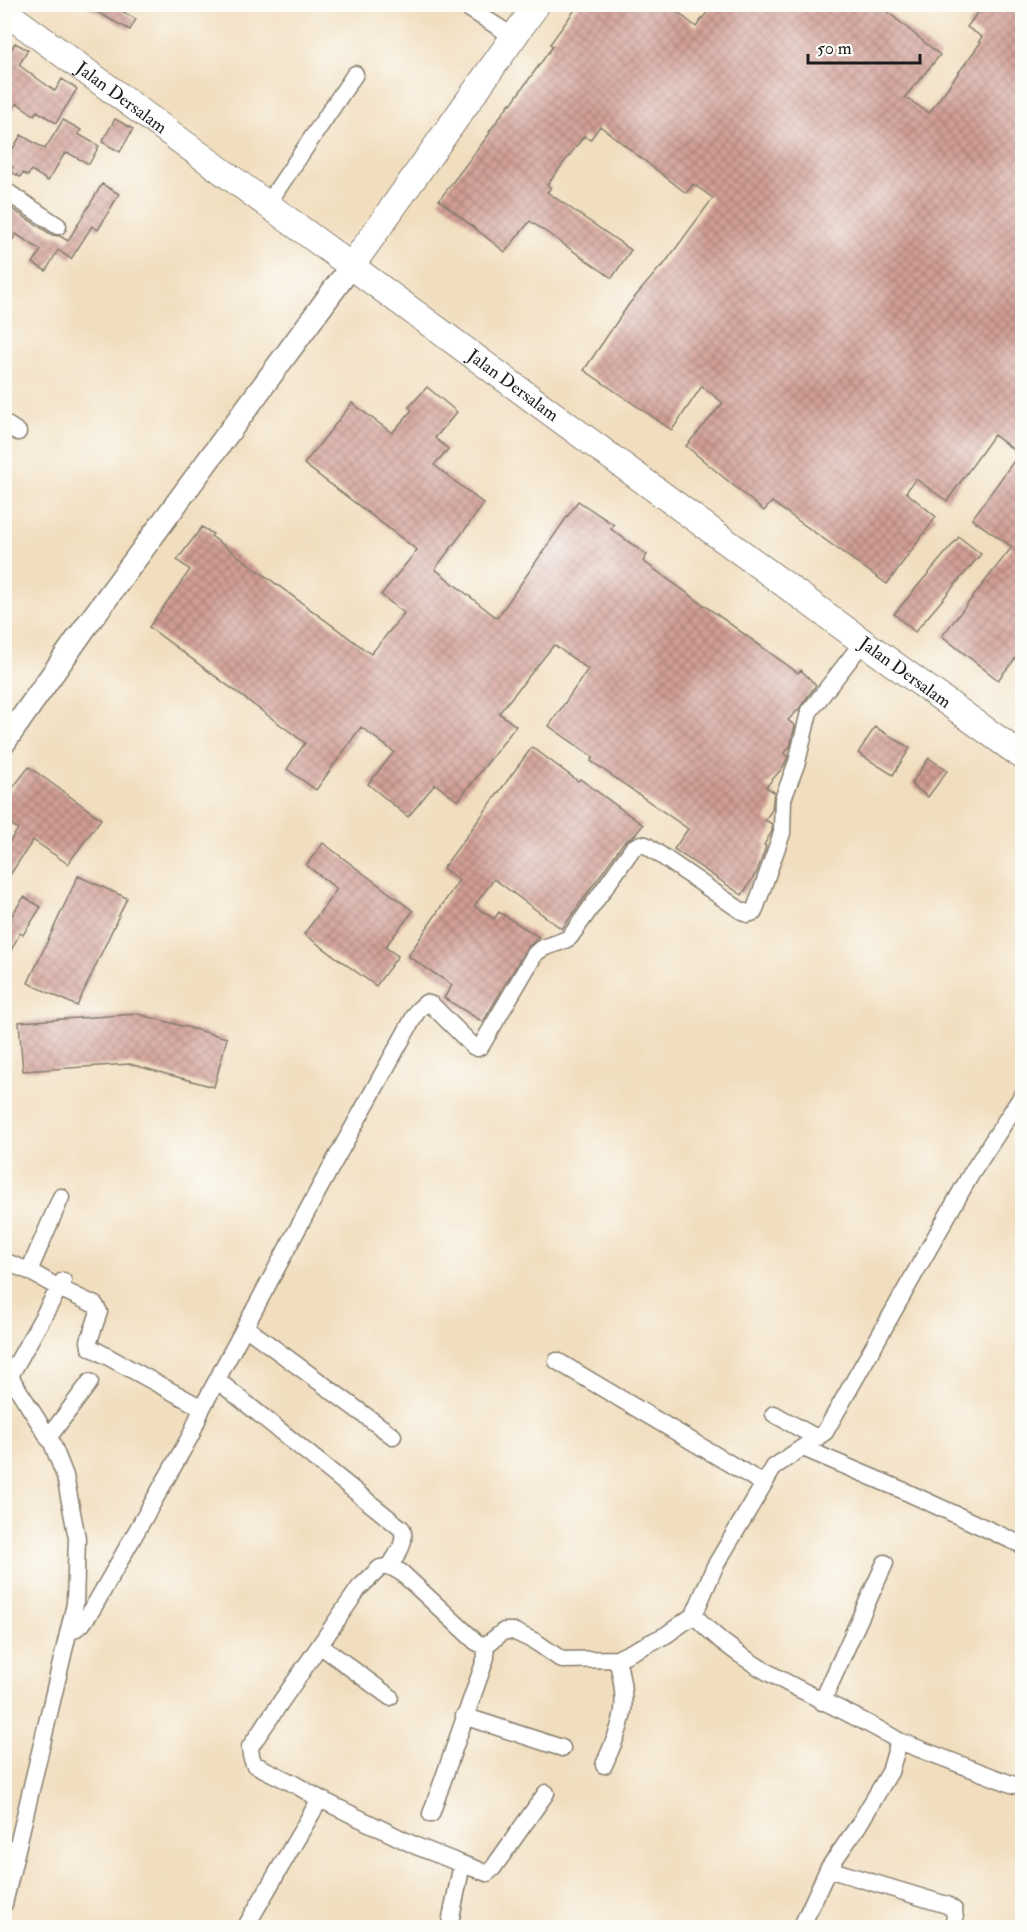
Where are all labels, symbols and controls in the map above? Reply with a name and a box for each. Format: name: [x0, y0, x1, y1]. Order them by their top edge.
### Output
scale bar: [808, 27, 920, 65]
text: 50 m: [817, 37, 852, 60]
street label: Jalan Dersalam: [70, 56, 172, 139]
street label: Jalan Dersalam: [462, 344, 563, 427]
street label: Jalan Dersalam: [854, 631, 956, 714]

